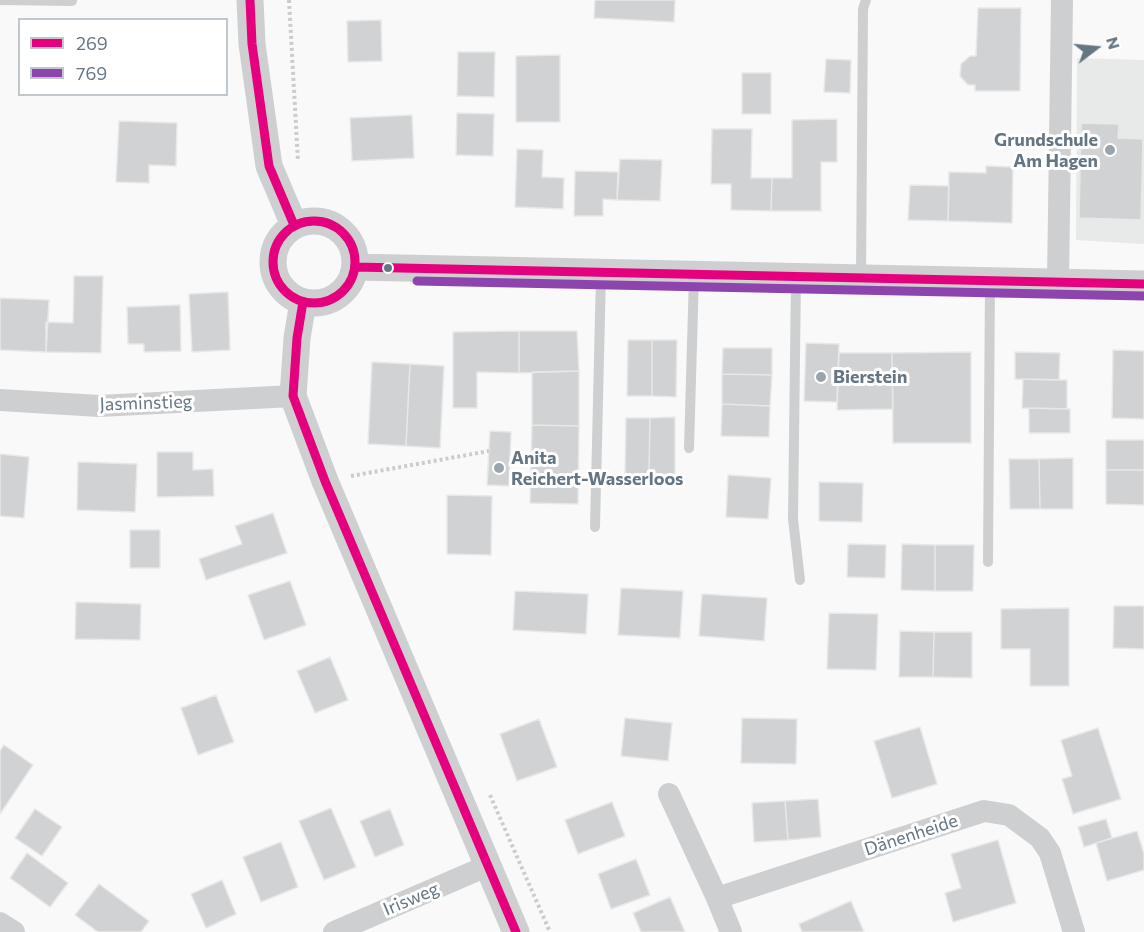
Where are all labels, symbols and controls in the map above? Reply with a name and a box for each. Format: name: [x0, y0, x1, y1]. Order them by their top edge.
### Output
legend: [18, 18, 228, 96]
north arrow: [1066, 18, 1126, 78]
text: 269: [76, 32, 108, 54]
text: N: [1103, 35, 1125, 51]
text: 769: [76, 62, 107, 84]
place label: Grundschule Am Hagen: [994, 129, 1098, 172]
marker: Grundschule Am Hagen: [1103, 143, 1117, 157]
unlabelled marker: [382, 262, 394, 274]
place label: Bierstein: [833, 366, 907, 388]
marker: Bierstein: [814, 370, 828, 384]
street label: Jasminstieg: [99, 391, 193, 415]
place label: Anita Reichert-Wasserloos: [511, 447, 683, 490]
marker: Anita Reichert-Wasserloos: [492, 461, 506, 475]
street label: Dänenheide: [862, 810, 960, 860]
street label: Irisweg: [380, 878, 442, 920]

